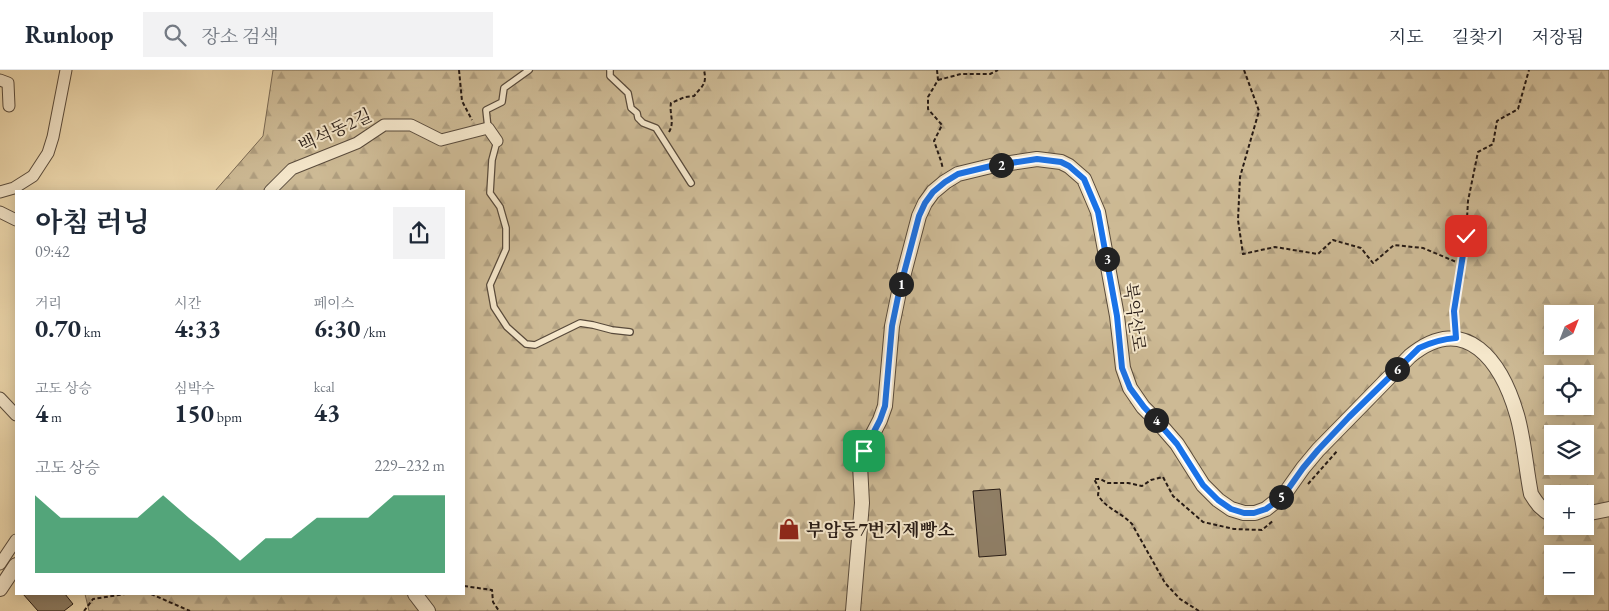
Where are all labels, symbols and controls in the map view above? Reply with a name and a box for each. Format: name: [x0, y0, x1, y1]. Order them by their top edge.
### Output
search box: [143, 12, 493, 57]
text: Runloop: [25, 19, 113, 50]
icon: search: [161, 21, 189, 49]
text: 장소 검색: [201, 24, 279, 49]
text: 지도: [1389, 25, 1424, 48]
text: 길찾기: [1452, 25, 1504, 48]
text: 저장됨: [1532, 25, 1584, 48]
street label: 백석동2길: [295, 103, 375, 157]
pin: 2: [988, 152, 1014, 178]
text: 2: [998, 156, 1005, 174]
text: 아침 러닝: [35, 204, 150, 240]
button: share: [393, 207, 445, 259]
pin: [1445, 215, 1487, 257]
icon: check: [1452, 222, 1480, 250]
text: 09:42: [35, 241, 70, 262]
pin: 3: [1094, 246, 1120, 272]
text: 3: [1104, 250, 1111, 268]
pin: 1: [888, 272, 914, 296]
text: 1: [898, 275, 905, 293]
street label: 북악산로: [1119, 281, 1151, 353]
text: 거리: [35, 294, 62, 312]
text: 시간: [174, 294, 201, 312]
text: 페이스: [314, 294, 354, 312]
north arrow: [1544, 305, 1594, 355]
map controls: [1544, 305, 1594, 595]
text: 0.70: [35, 312, 81, 344]
text: 4:33: [174, 312, 221, 344]
text: 6:30: [314, 312, 360, 344]
text: km: [81, 323, 101, 341]
text: /km: [360, 323, 386, 341]
pin: 6: [1384, 356, 1410, 382]
text: 6: [1394, 360, 1401, 378]
button: locate: [1544, 365, 1594, 415]
text: kcal: [314, 378, 335, 396]
text: 고도 상승: [35, 379, 92, 397]
text: 심박수: [174, 379, 215, 397]
text: 43: [314, 396, 340, 428]
text: 4: [35, 397, 48, 429]
text: 150: [174, 397, 214, 429]
text: m: [48, 408, 62, 426]
text: bpm: [214, 408, 242, 426]
pin: 4: [1144, 408, 1168, 432]
text: 4: [1153, 411, 1160, 429]
button: layers: [1544, 425, 1594, 475]
pin: [843, 430, 885, 472]
icon: arrive: [850, 437, 878, 465]
text: 229–232 m: [374, 455, 445, 476]
text: 고도 상승: [35, 457, 100, 478]
pin: 5: [1268, 484, 1294, 510]
button: +: [1544, 485, 1594, 535]
text: 5: [1278, 488, 1285, 506]
shop icon: 부암동7번지제빵소: [776, 516, 802, 542]
place label: 부암동7번지제빵소: [806, 518, 955, 541]
button: −: [1544, 545, 1594, 595]

